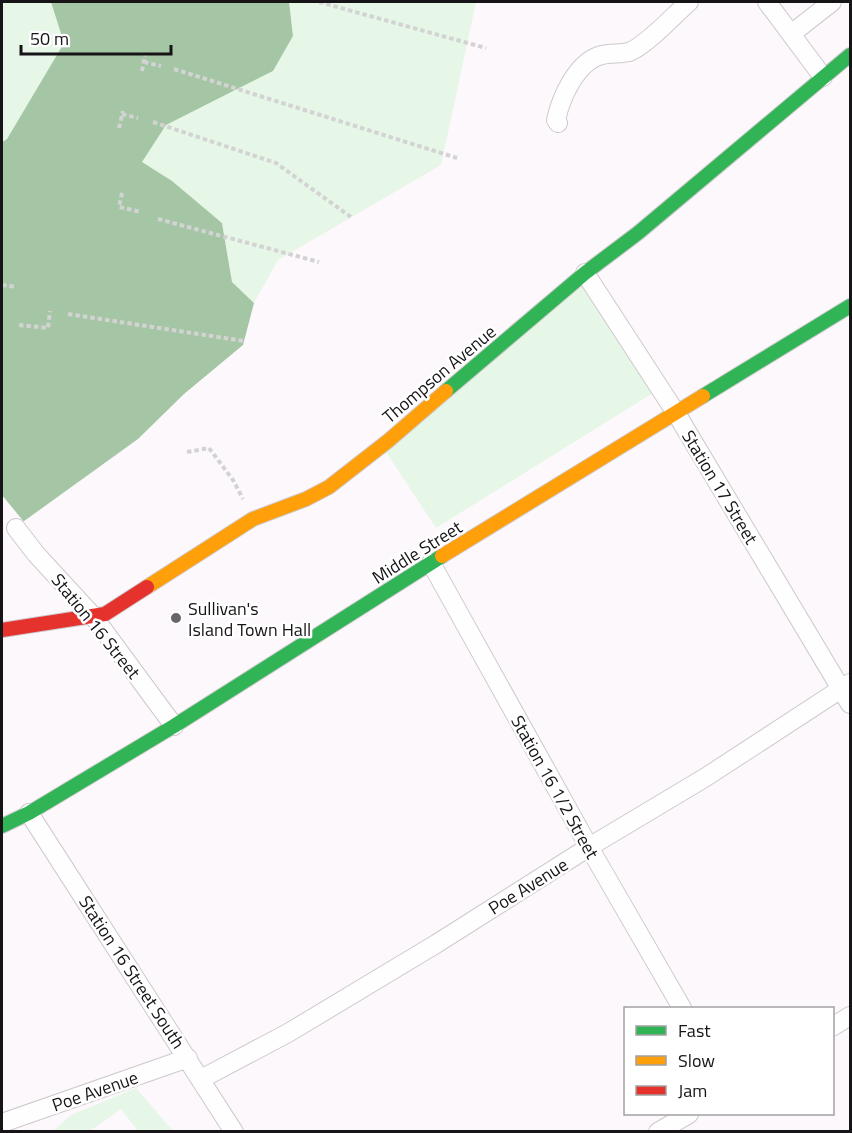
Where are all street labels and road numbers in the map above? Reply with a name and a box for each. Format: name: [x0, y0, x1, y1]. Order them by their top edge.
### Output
street label: Thompson Avenue: [376, 318, 502, 430]
street label: Station 17 Street: [675, 425, 765, 550]
street label: Middle Street: [367, 513, 468, 590]
street label: Station 16 Street: [45, 567, 147, 685]
street label: Station 16 1/2 Street: [504, 710, 606, 864]
street label: Poe Avenue: [483, 851, 573, 921]
street label: Station 16 Street South: [72, 890, 192, 1054]
street label: Poe Avenue: [48, 1064, 142, 1118]

